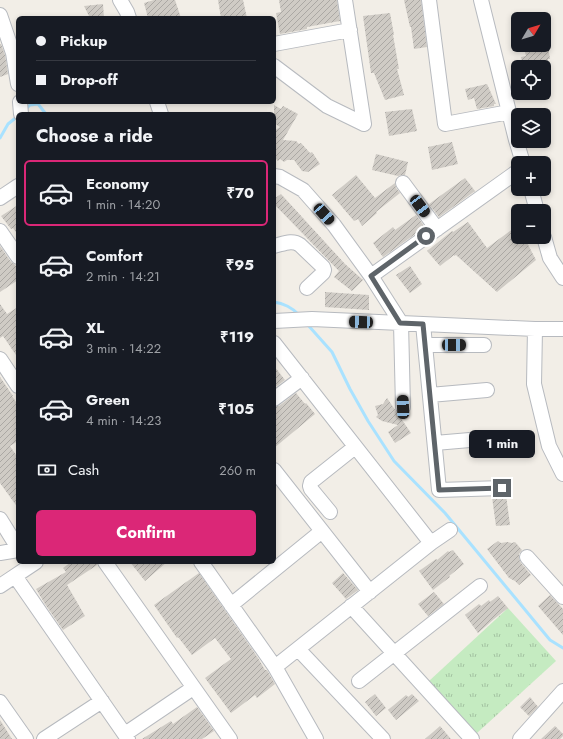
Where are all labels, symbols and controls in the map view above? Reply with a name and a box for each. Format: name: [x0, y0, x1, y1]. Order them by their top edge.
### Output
north arrow: [511, 12, 551, 52]
map controls: [511, 12, 551, 244]
text: Pickup: [60, 30, 107, 52]
button: locate: [511, 60, 551, 100]
text: Drop-off: [60, 69, 118, 91]
button: layers: [511, 108, 551, 148]
text: Choose a ride: [36, 123, 153, 149]
button: +: [511, 156, 551, 196]
text: Economy: [86, 173, 149, 195]
icon: car: [38, 175, 74, 211]
text: ₹70: [226, 182, 254, 204]
car: [408, 193, 432, 219]
text: 1 min · 14:20: [86, 195, 160, 214]
car: [312, 201, 336, 227]
button: −: [511, 204, 551, 244]
route start: [417, 227, 435, 245]
text: Comfort: [86, 245, 143, 267]
icon: car: [38, 247, 74, 283]
text: ₹95: [226, 254, 254, 276]
text: 2 min · 14:21: [86, 267, 160, 286]
car: [349, 316, 373, 328]
text: XL: [86, 317, 104, 339]
icon: car: [38, 319, 74, 355]
text: ₹119: [220, 326, 254, 348]
text: 3 min · 14:22: [86, 339, 161, 358]
car: [442, 339, 466, 351]
text: Green: [86, 389, 130, 411]
icon: car: [38, 391, 74, 427]
car: [397, 395, 409, 419]
text: ₹105: [218, 398, 254, 420]
text: 4 min · 14:23: [86, 411, 161, 430]
callout: 1 min: [469, 430, 535, 458]
text: 1 min: [486, 434, 518, 453]
icon: cash: [36, 459, 58, 481]
text: Cash: [68, 459, 99, 481]
text: 260 m: [219, 461, 256, 480]
route end: [493, 479, 511, 497]
button: Confirm: [36, 510, 256, 556]

